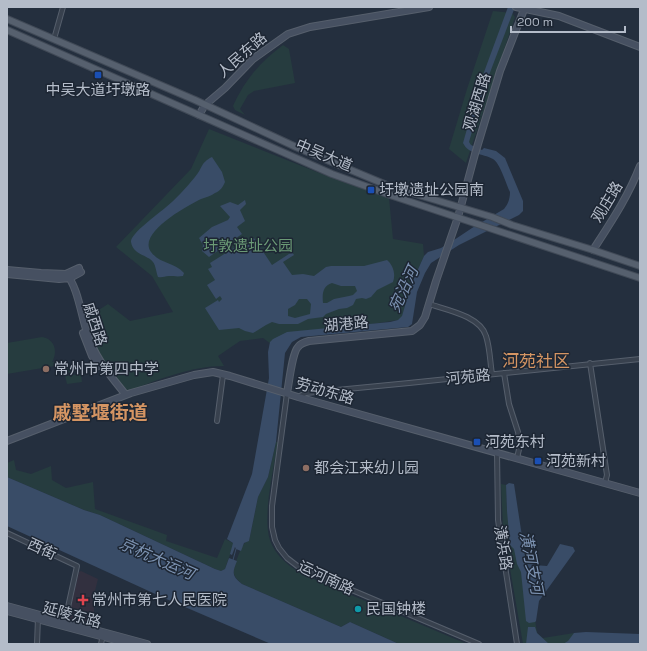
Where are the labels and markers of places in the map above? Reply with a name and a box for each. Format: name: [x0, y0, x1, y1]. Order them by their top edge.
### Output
marker: 中吴大道圩墩路: [93, 70, 103, 80]
place label: 中吴大道圩墩路: [45, 80, 151, 99]
place label: 圩墩遗址公园南: [379, 180, 484, 199]
marker: 圩墩遗址公园南: [366, 185, 376, 195]
place label: 常州市第四中学: [54, 359, 159, 378]
marker: 常州市第四中学: [41, 364, 51, 374]
place label: 河苑东村: [485, 432, 545, 451]
marker: 河苑东村: [472, 437, 482, 447]
place label: 河苑新村: [546, 451, 606, 470]
marker: 河苑新村: [533, 456, 543, 466]
place label: 都会江来幼儿园: [314, 458, 419, 477]
marker: 都会江来幼儿园: [301, 463, 311, 473]
place label: 常州市第七人民医院: [92, 590, 227, 609]
marker: 常州市第七人民医院: [77, 594, 89, 606]
place label: 民国钟楼: [366, 599, 426, 618]
marker: 民国钟楼: [353, 604, 363, 614]

